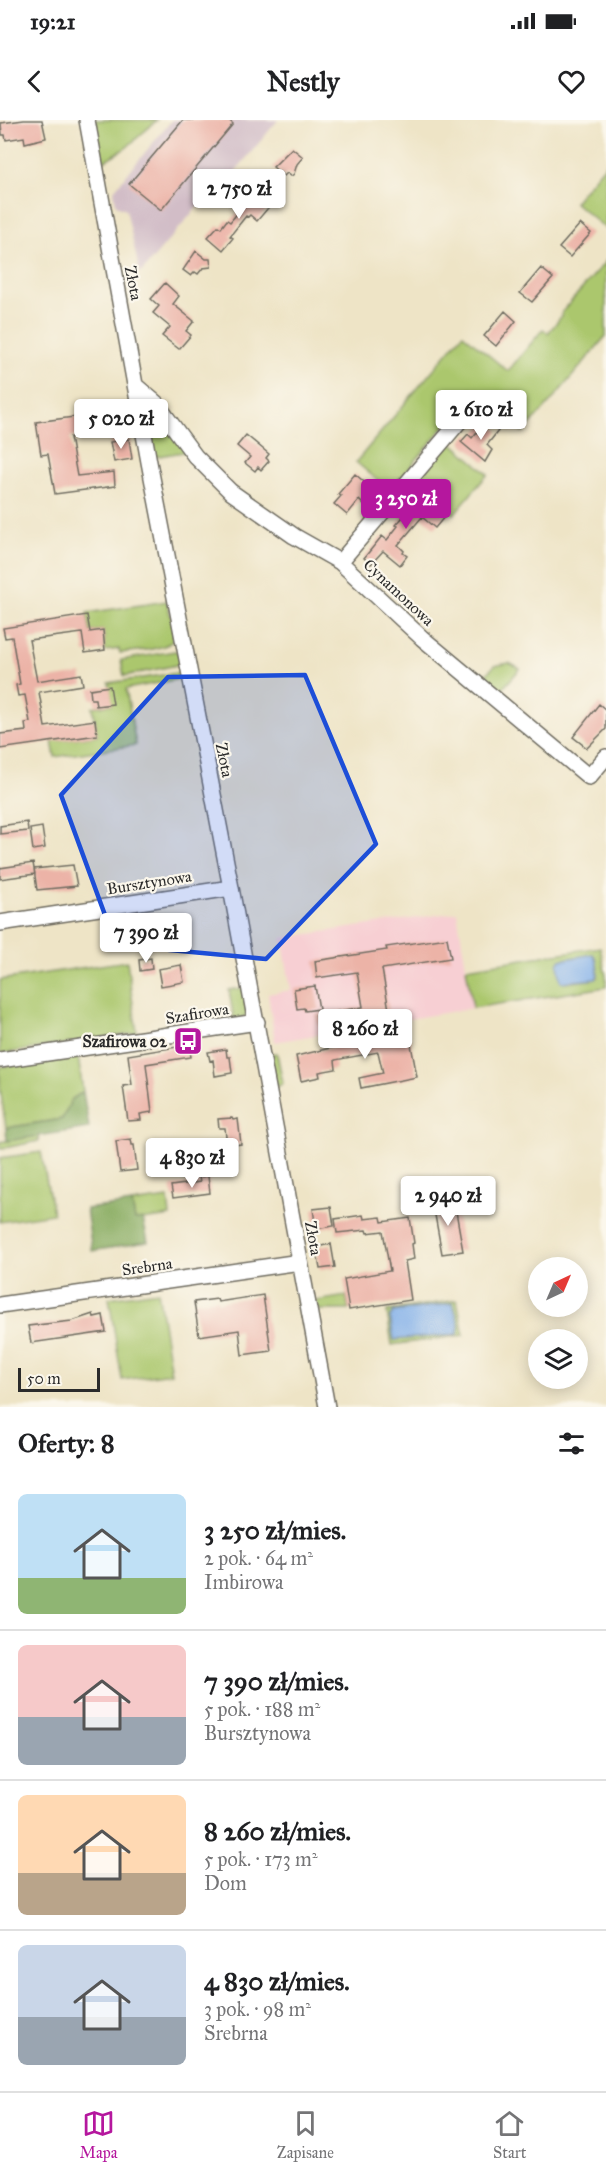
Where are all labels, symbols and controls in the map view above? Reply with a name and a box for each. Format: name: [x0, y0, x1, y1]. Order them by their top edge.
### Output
text: 19:21: [30, 8, 75, 35]
icon: back: [18, 65, 51, 98]
text: Nestly: [267, 65, 339, 98]
icon: heart: [555, 65, 588, 98]
pin: 2 750 zł: [177, 169, 301, 220]
text: 2 750 zł: [207, 176, 271, 200]
street label: Złota: [121, 264, 146, 302]
pin: 2 610 zł: [419, 390, 543, 441]
text: 2 610 zł: [450, 397, 512, 421]
pin: 5 020 zł: [59, 399, 183, 450]
text: 5 020 zł: [88, 406, 154, 430]
pin: 3 250 zł: [344, 479, 468, 530]
text: 3 250 zł: [375, 486, 437, 510]
street label: Cynamonowa: [360, 555, 438, 630]
street label: Złota: [212, 741, 237, 779]
street label: Bursztynowa: [105, 866, 193, 899]
pin: 7 390 zł: [84, 913, 208, 964]
text: 7 390 zł: [114, 920, 178, 944]
street label: Szafirowa: [164, 999, 230, 1028]
pin: 8 260 zł: [303, 1009, 427, 1060]
text: 8 260 zł: [332, 1016, 398, 1040]
bus stop icon: Szafirowa 02: [172, 1025, 204, 1057]
place label: Szafirowa 02: [83, 1032, 168, 1051]
pin: 4 830 zł: [130, 1138, 254, 1189]
text: 4 830 zł: [160, 1145, 224, 1169]
pin: 2 940 zł: [386, 1176, 510, 1227]
text: 2 940 zł: [415, 1183, 481, 1207]
street label: Złota: [301, 1219, 326, 1257]
street label: Srebrna: [121, 1254, 174, 1279]
north arrow: [528, 1257, 588, 1317]
map controls: [528, 1257, 588, 1389]
button: layers: [528, 1329, 588, 1389]
scale bar: [18, 1365, 100, 1392]
text: 50 m: [27, 1369, 61, 1388]
text: Oferty: 8: [18, 1427, 115, 1459]
icon: filters: [555, 1427, 588, 1460]
text: 3 250 zł/mies.: [204, 1514, 346, 1546]
icon: home: [66, 1518, 138, 1590]
text: 2 pok. · 64 m²: [204, 1546, 313, 1570]
text: Imbirowa: [204, 1570, 283, 1594]
text: 7 390 zł/mies.: [204, 1665, 349, 1697]
icon: home: [66, 1669, 138, 1741]
text: 5 pok. · 188 m²: [204, 1697, 320, 1721]
text: Bursztynowa: [204, 1721, 311, 1745]
text: 8 260 zł/mies.: [204, 1815, 351, 1847]
icon: home: [66, 1819, 138, 1891]
text: 5 pok. · 173 m²: [204, 1847, 318, 1871]
text: Dom: [204, 1871, 247, 1895]
text: 4 830 zł/mies.: [204, 1965, 350, 1997]
icon: home: [66, 1969, 138, 2041]
text: 3 pok. · 98 m²: [204, 1997, 311, 2021]
text: Srebrna: [204, 2021, 268, 2045]
tab: Mapa: [80, 2107, 118, 2162]
tab: Zapisane: [277, 2107, 334, 2162]
tab: Start: [493, 2107, 526, 2162]

